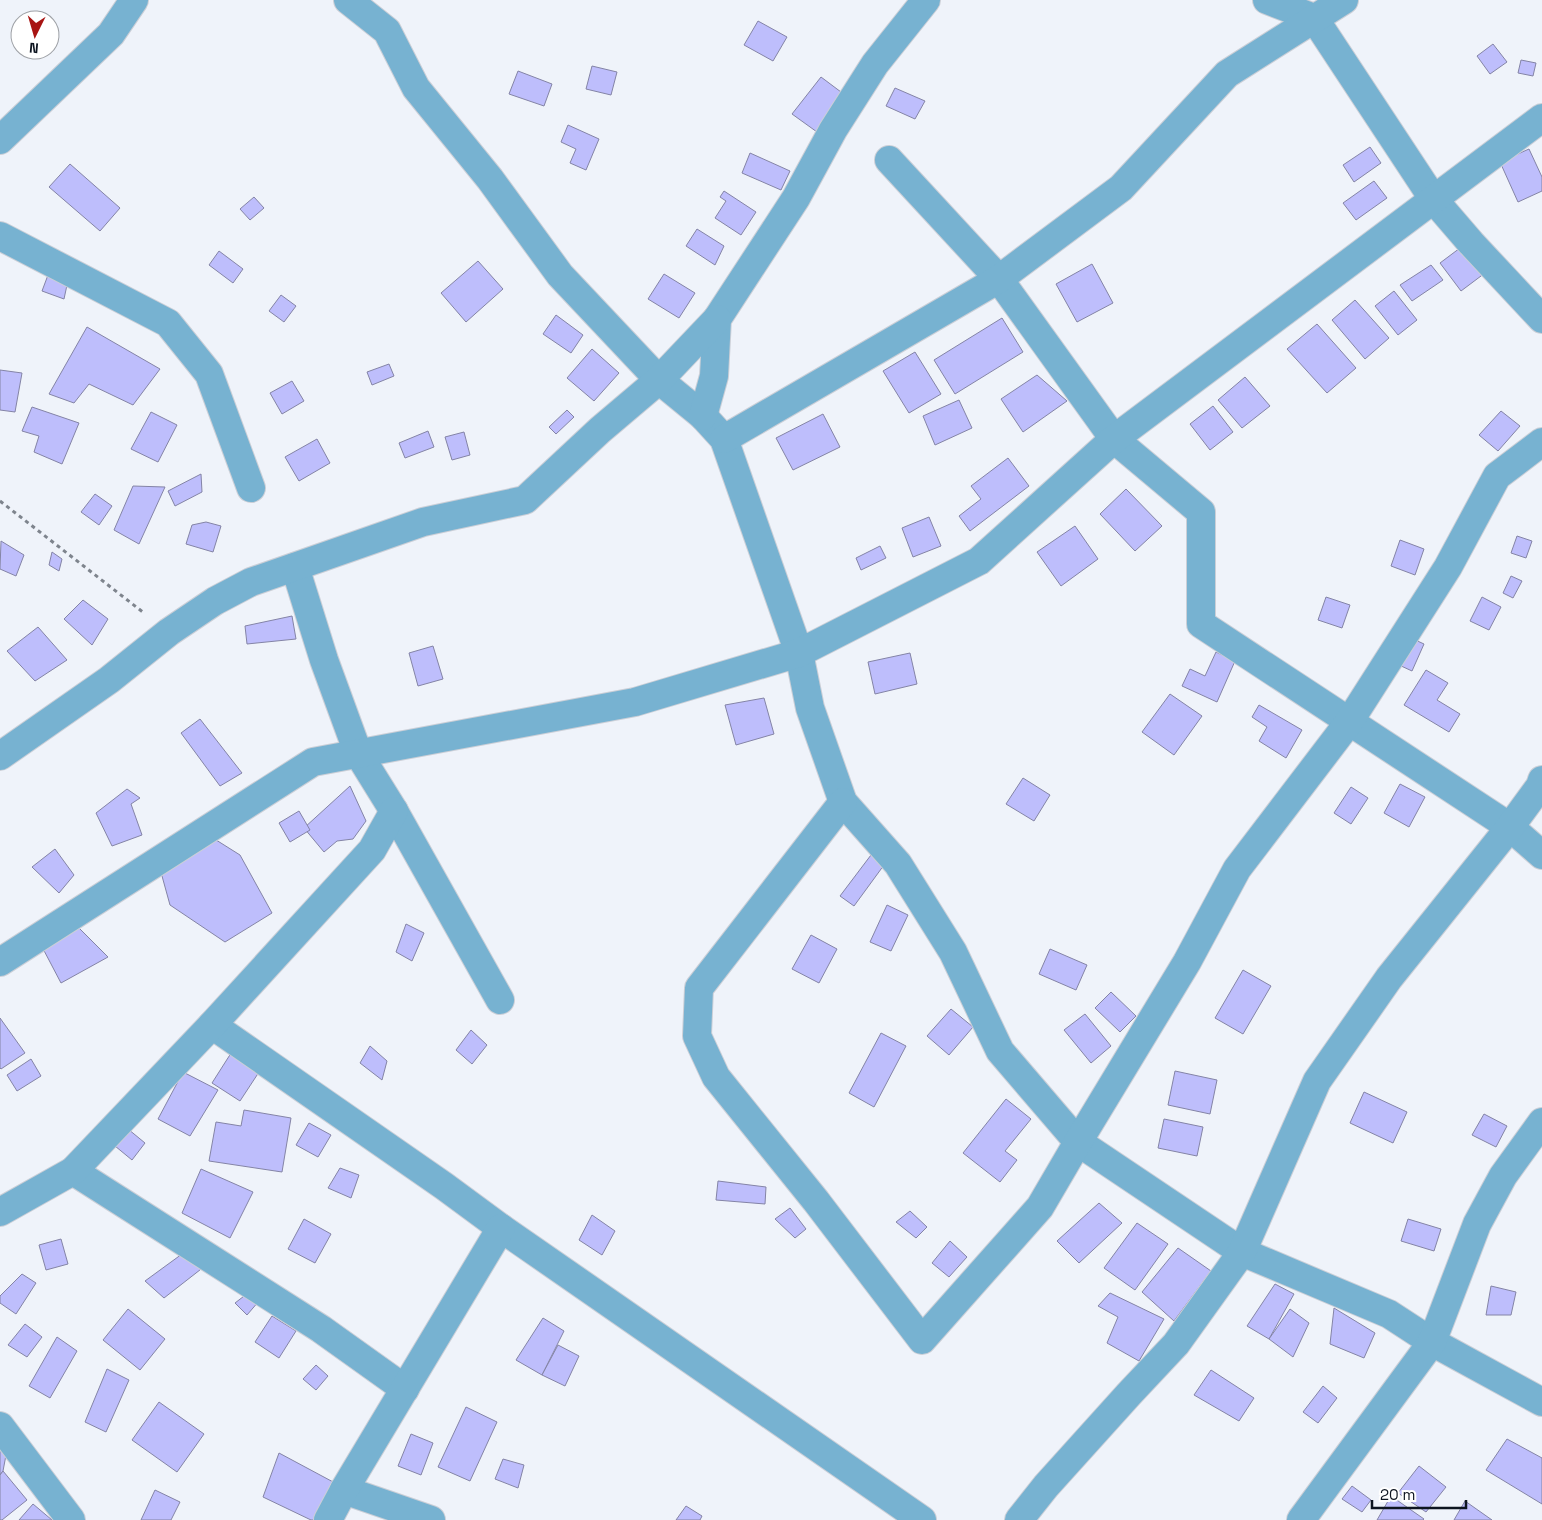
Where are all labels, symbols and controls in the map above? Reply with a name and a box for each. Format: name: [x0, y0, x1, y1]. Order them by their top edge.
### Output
north arrow: [10, 10, 60, 60]
text: N: [28, 39, 39, 57]
scale bar: [1372, 1478, 1466, 1510]
text: 20 m: [1380, 1485, 1415, 1504]

